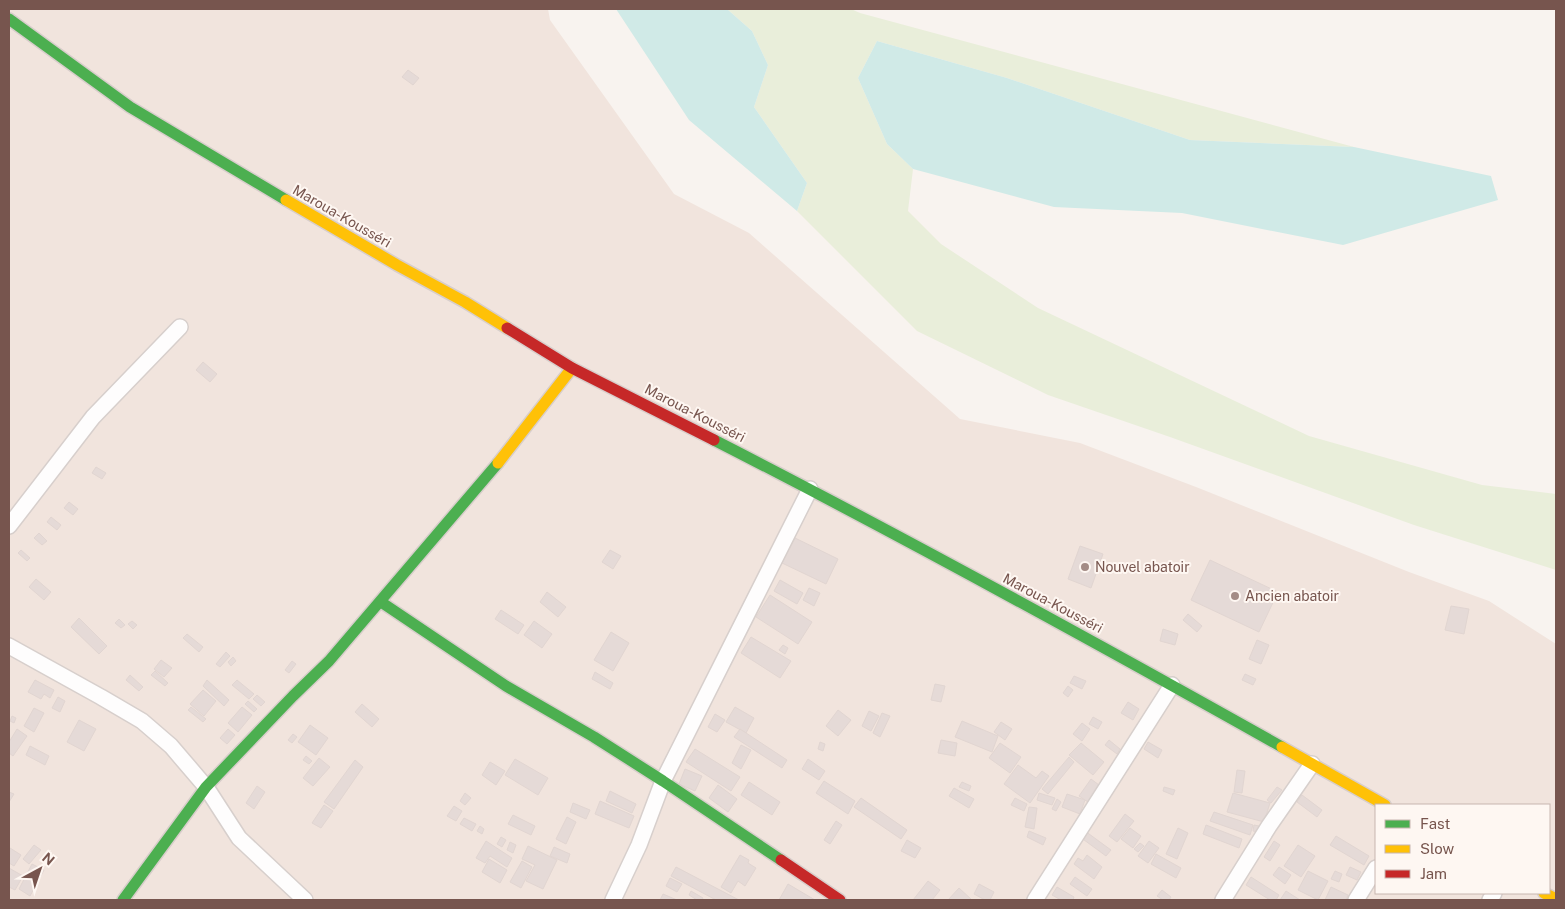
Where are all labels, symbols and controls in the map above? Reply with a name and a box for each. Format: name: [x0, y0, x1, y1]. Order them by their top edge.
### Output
street label: Maroua-Kousséri: [290, 181, 394, 251]
street label: Maroua-Kousséri: [642, 381, 748, 445]
place label: Nouvel abatoir: [1095, 559, 1190, 575]
marker: Nouvel abatoir: [1079, 561, 1091, 573]
street label: Maroua-Kousséri: [1000, 570, 1106, 636]
place label: Ancien abatoir: [1245, 588, 1339, 604]
marker: Ancien abatoir: [1229, 590, 1241, 602]
legend: [1375, 804, 1550, 894]
text: Fast: [1420, 815, 1450, 832]
text: Slow: [1420, 840, 1455, 857]
north arrow: [15, 844, 65, 894]
text: N: [39, 849, 58, 869]
text: Jam: [1420, 865, 1447, 882]

